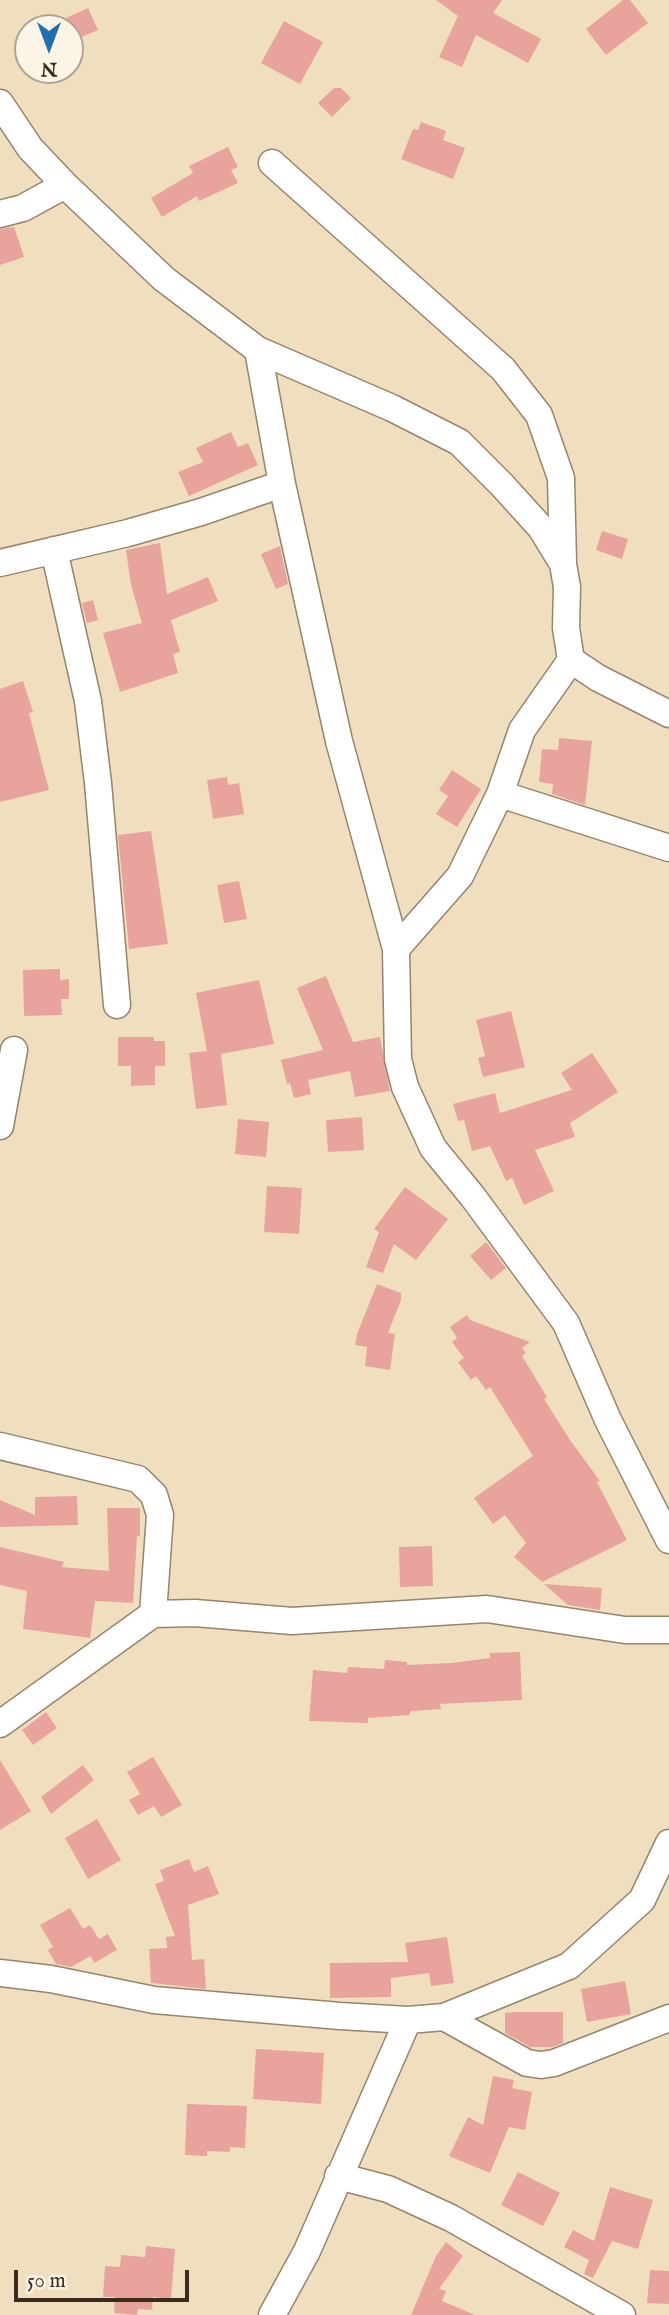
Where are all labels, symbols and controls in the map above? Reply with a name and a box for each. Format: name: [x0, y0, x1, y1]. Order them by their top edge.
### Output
north arrow: [14, 14, 84, 84]
text: N: [41, 56, 57, 80]
scale bar: [18, 2256, 192, 2300]
text: 50 m: [27, 2268, 66, 2295]

